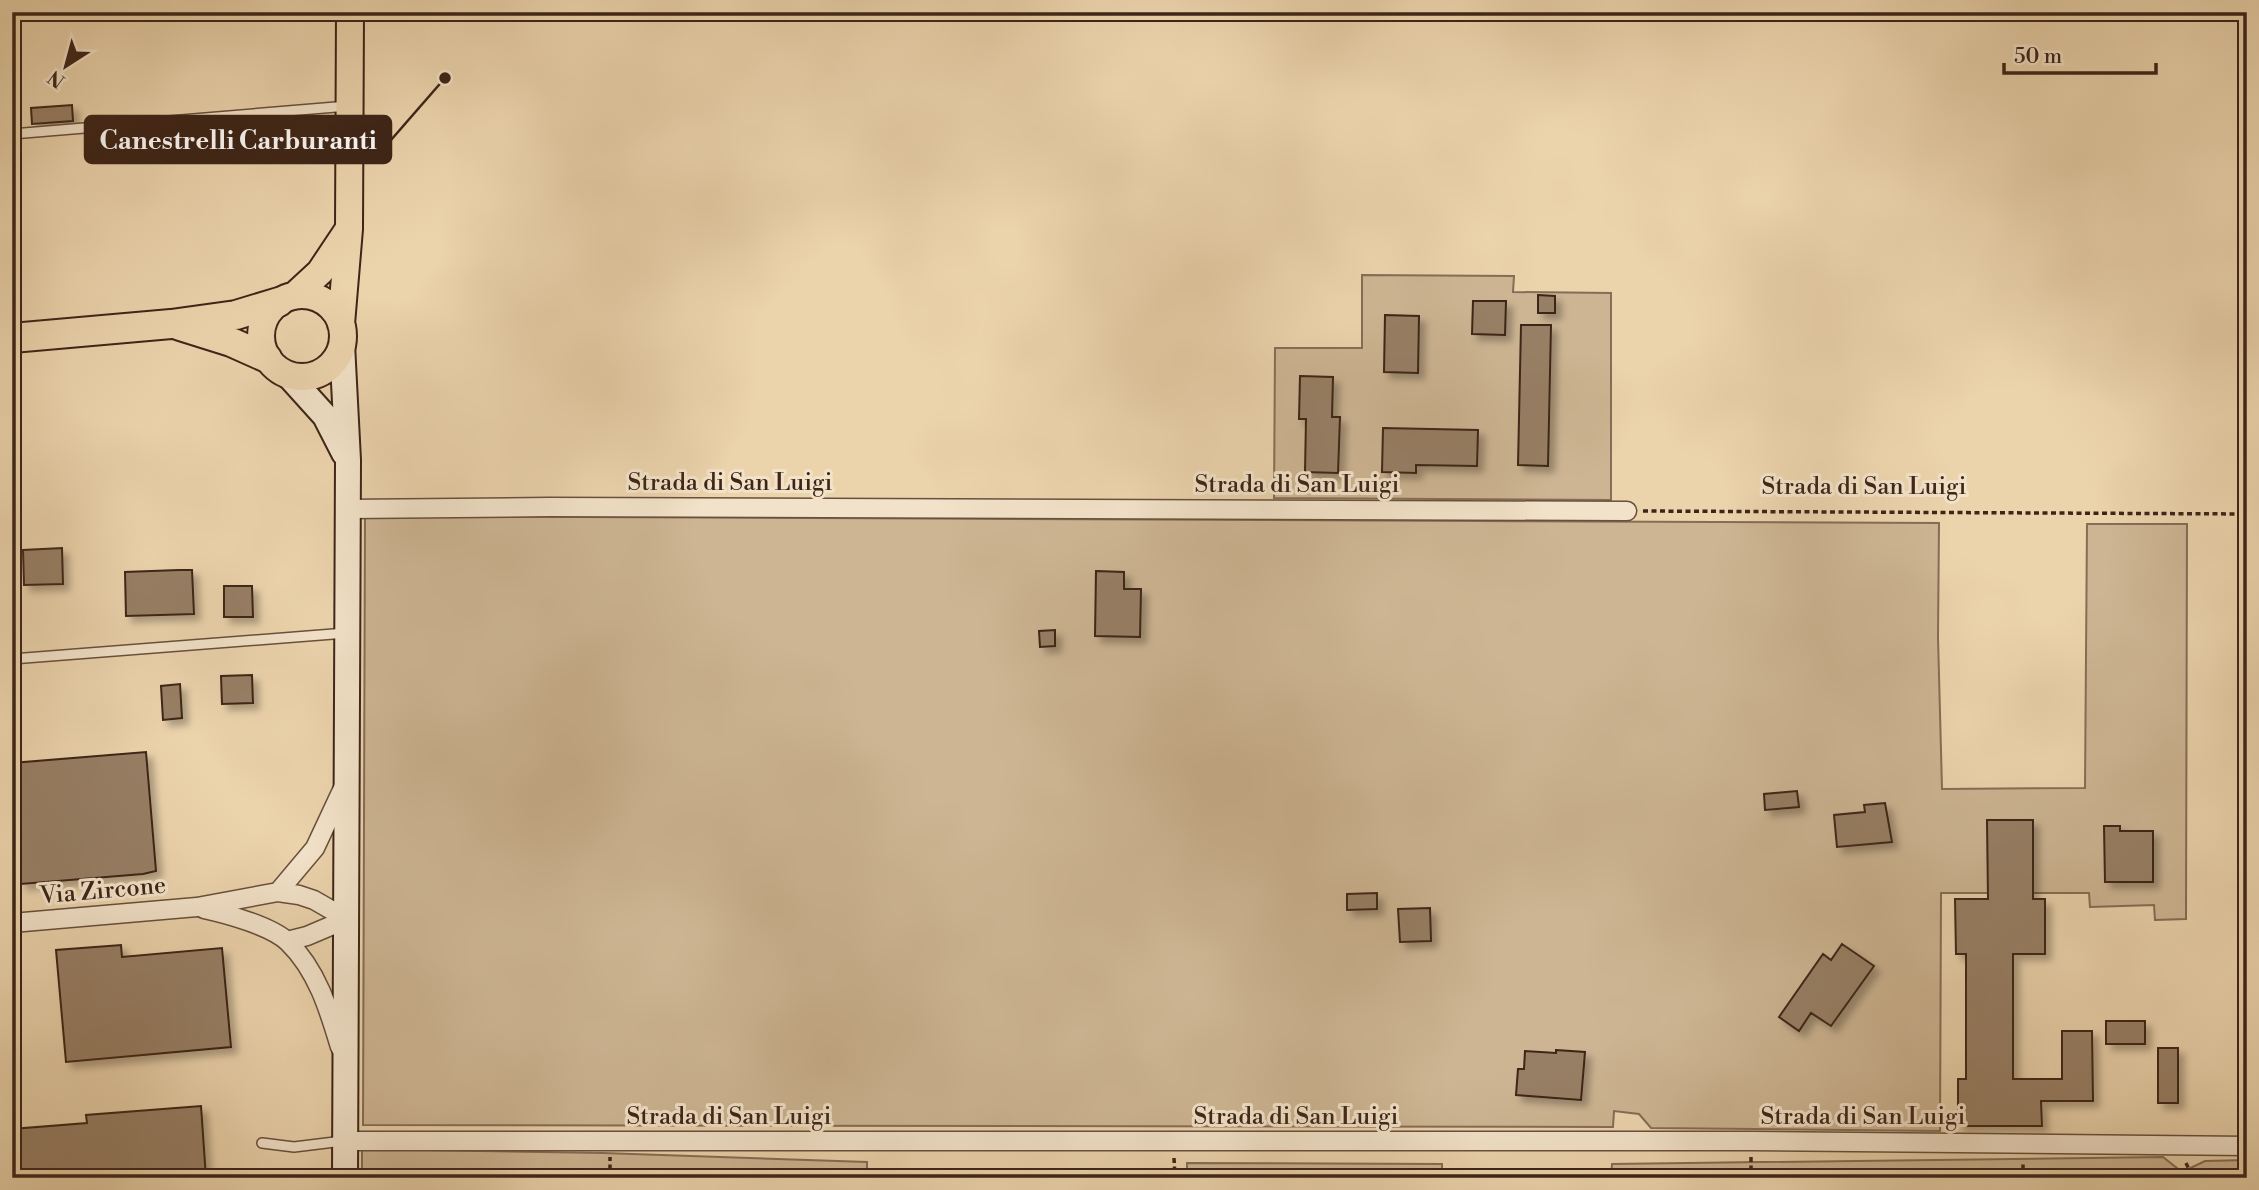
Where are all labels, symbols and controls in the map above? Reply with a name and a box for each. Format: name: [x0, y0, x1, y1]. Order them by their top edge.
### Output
north arrow: [32, 32, 102, 102]
scale bar: [2004, 32, 2156, 76]
text: 50 m: [2014, 44, 2062, 70]
text: N: [43, 65, 70, 93]
callout: Canestrelli Carburanti: [85, 116, 391, 163]
text: Canestrelli Carburanti: [99, 125, 377, 157]
street label: Strada di San Luigi: [628, 468, 833, 498]
street label: Strada di San Luigi: [1195, 470, 1400, 500]
street label: Strada di San Luigi: [1762, 472, 1967, 502]
street label: Via Zircone: [38, 871, 167, 912]
street label: Strada di San Luigi: [627, 1102, 832, 1132]
street label: Strada di San Luigi: [1194, 1102, 1399, 1132]
street label: Strada di San Luigi: [1761, 1102, 1966, 1132]

